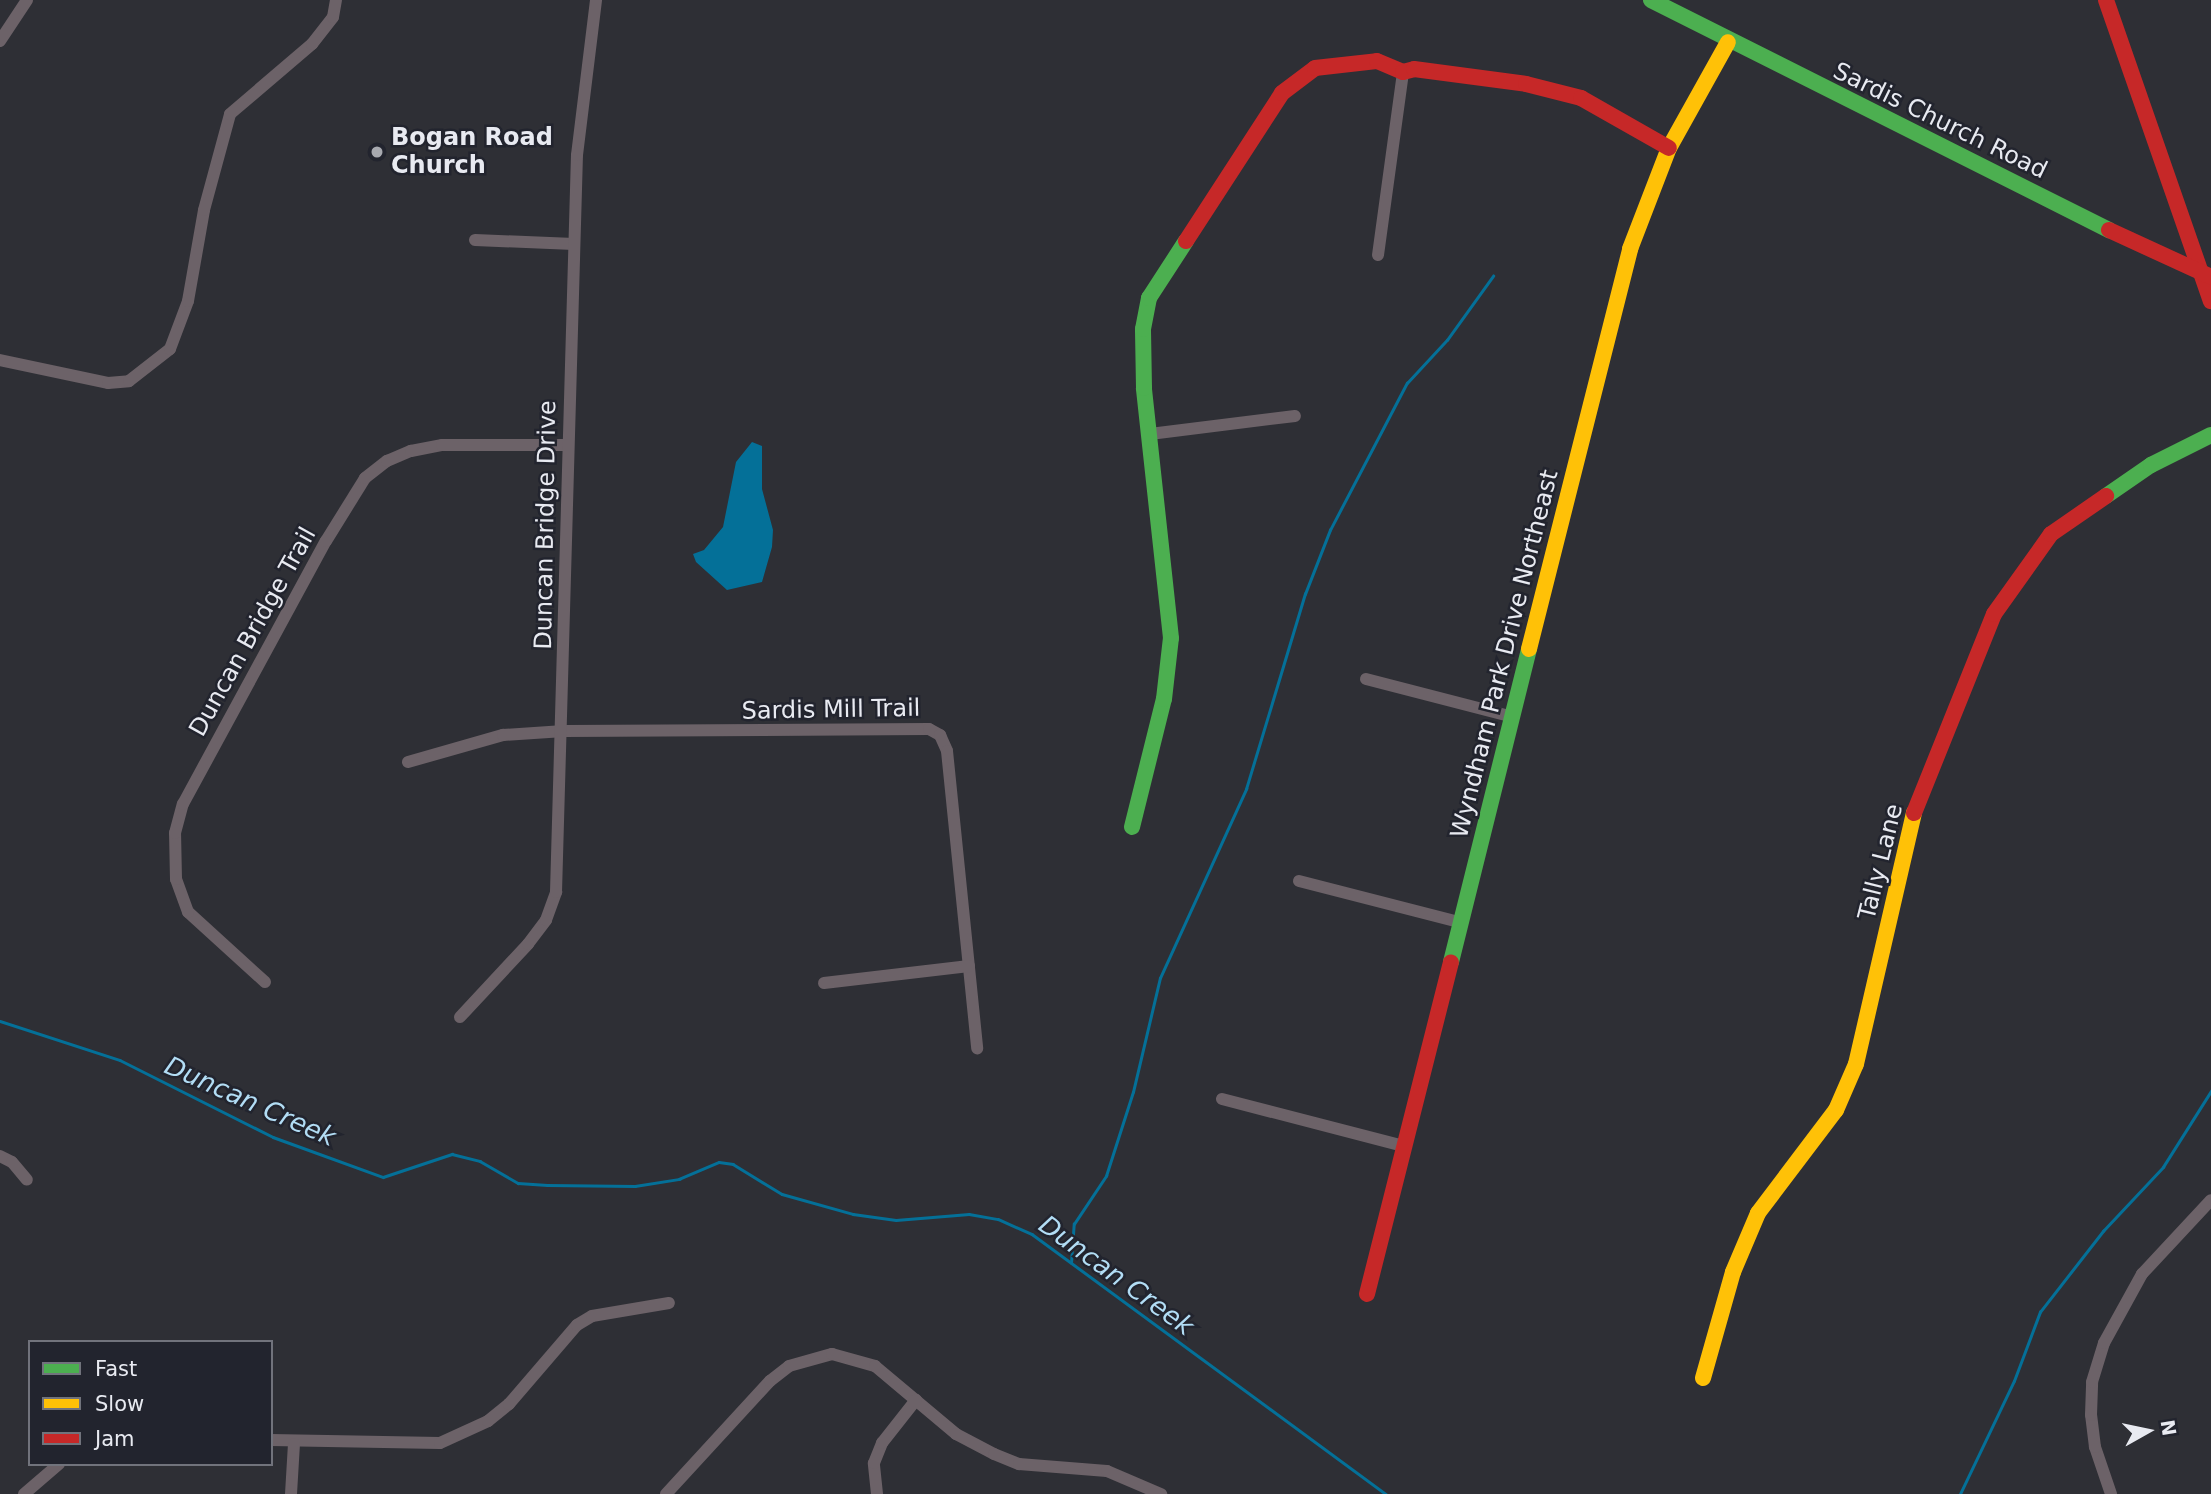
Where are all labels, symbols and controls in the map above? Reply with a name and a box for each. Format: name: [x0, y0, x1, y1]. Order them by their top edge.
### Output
street label: Sardis Church Road: [1828, 57, 2052, 185]
place label: Bogan Road Church: [391, 124, 553, 180]
marker: Bogan Road Church: [369, 144, 385, 160]
street label: Duncan Bridge Drive: [529, 400, 563, 650]
street label: Wyndham Park Drive Northeast: [1445, 467, 1565, 841]
street label: Duncan Bridge Trail: [184, 522, 322, 742]
street label: Sardis Mill Trail: [741, 694, 921, 726]
street label: Tally Lane: [1853, 801, 1909, 923]
water label: Duncan Creek: [160, 1050, 340, 1154]
water label: Duncan Creek: [1032, 1209, 1200, 1343]
legend: [28, 1340, 273, 1466]
text: Fast: [95, 1357, 137, 1381]
text: Slow: [95, 1392, 144, 1416]
north arrow: [2113, 1396, 2183, 1466]
text: N: [2157, 1418, 2181, 1437]
text: Jam: [95, 1427, 135, 1451]

